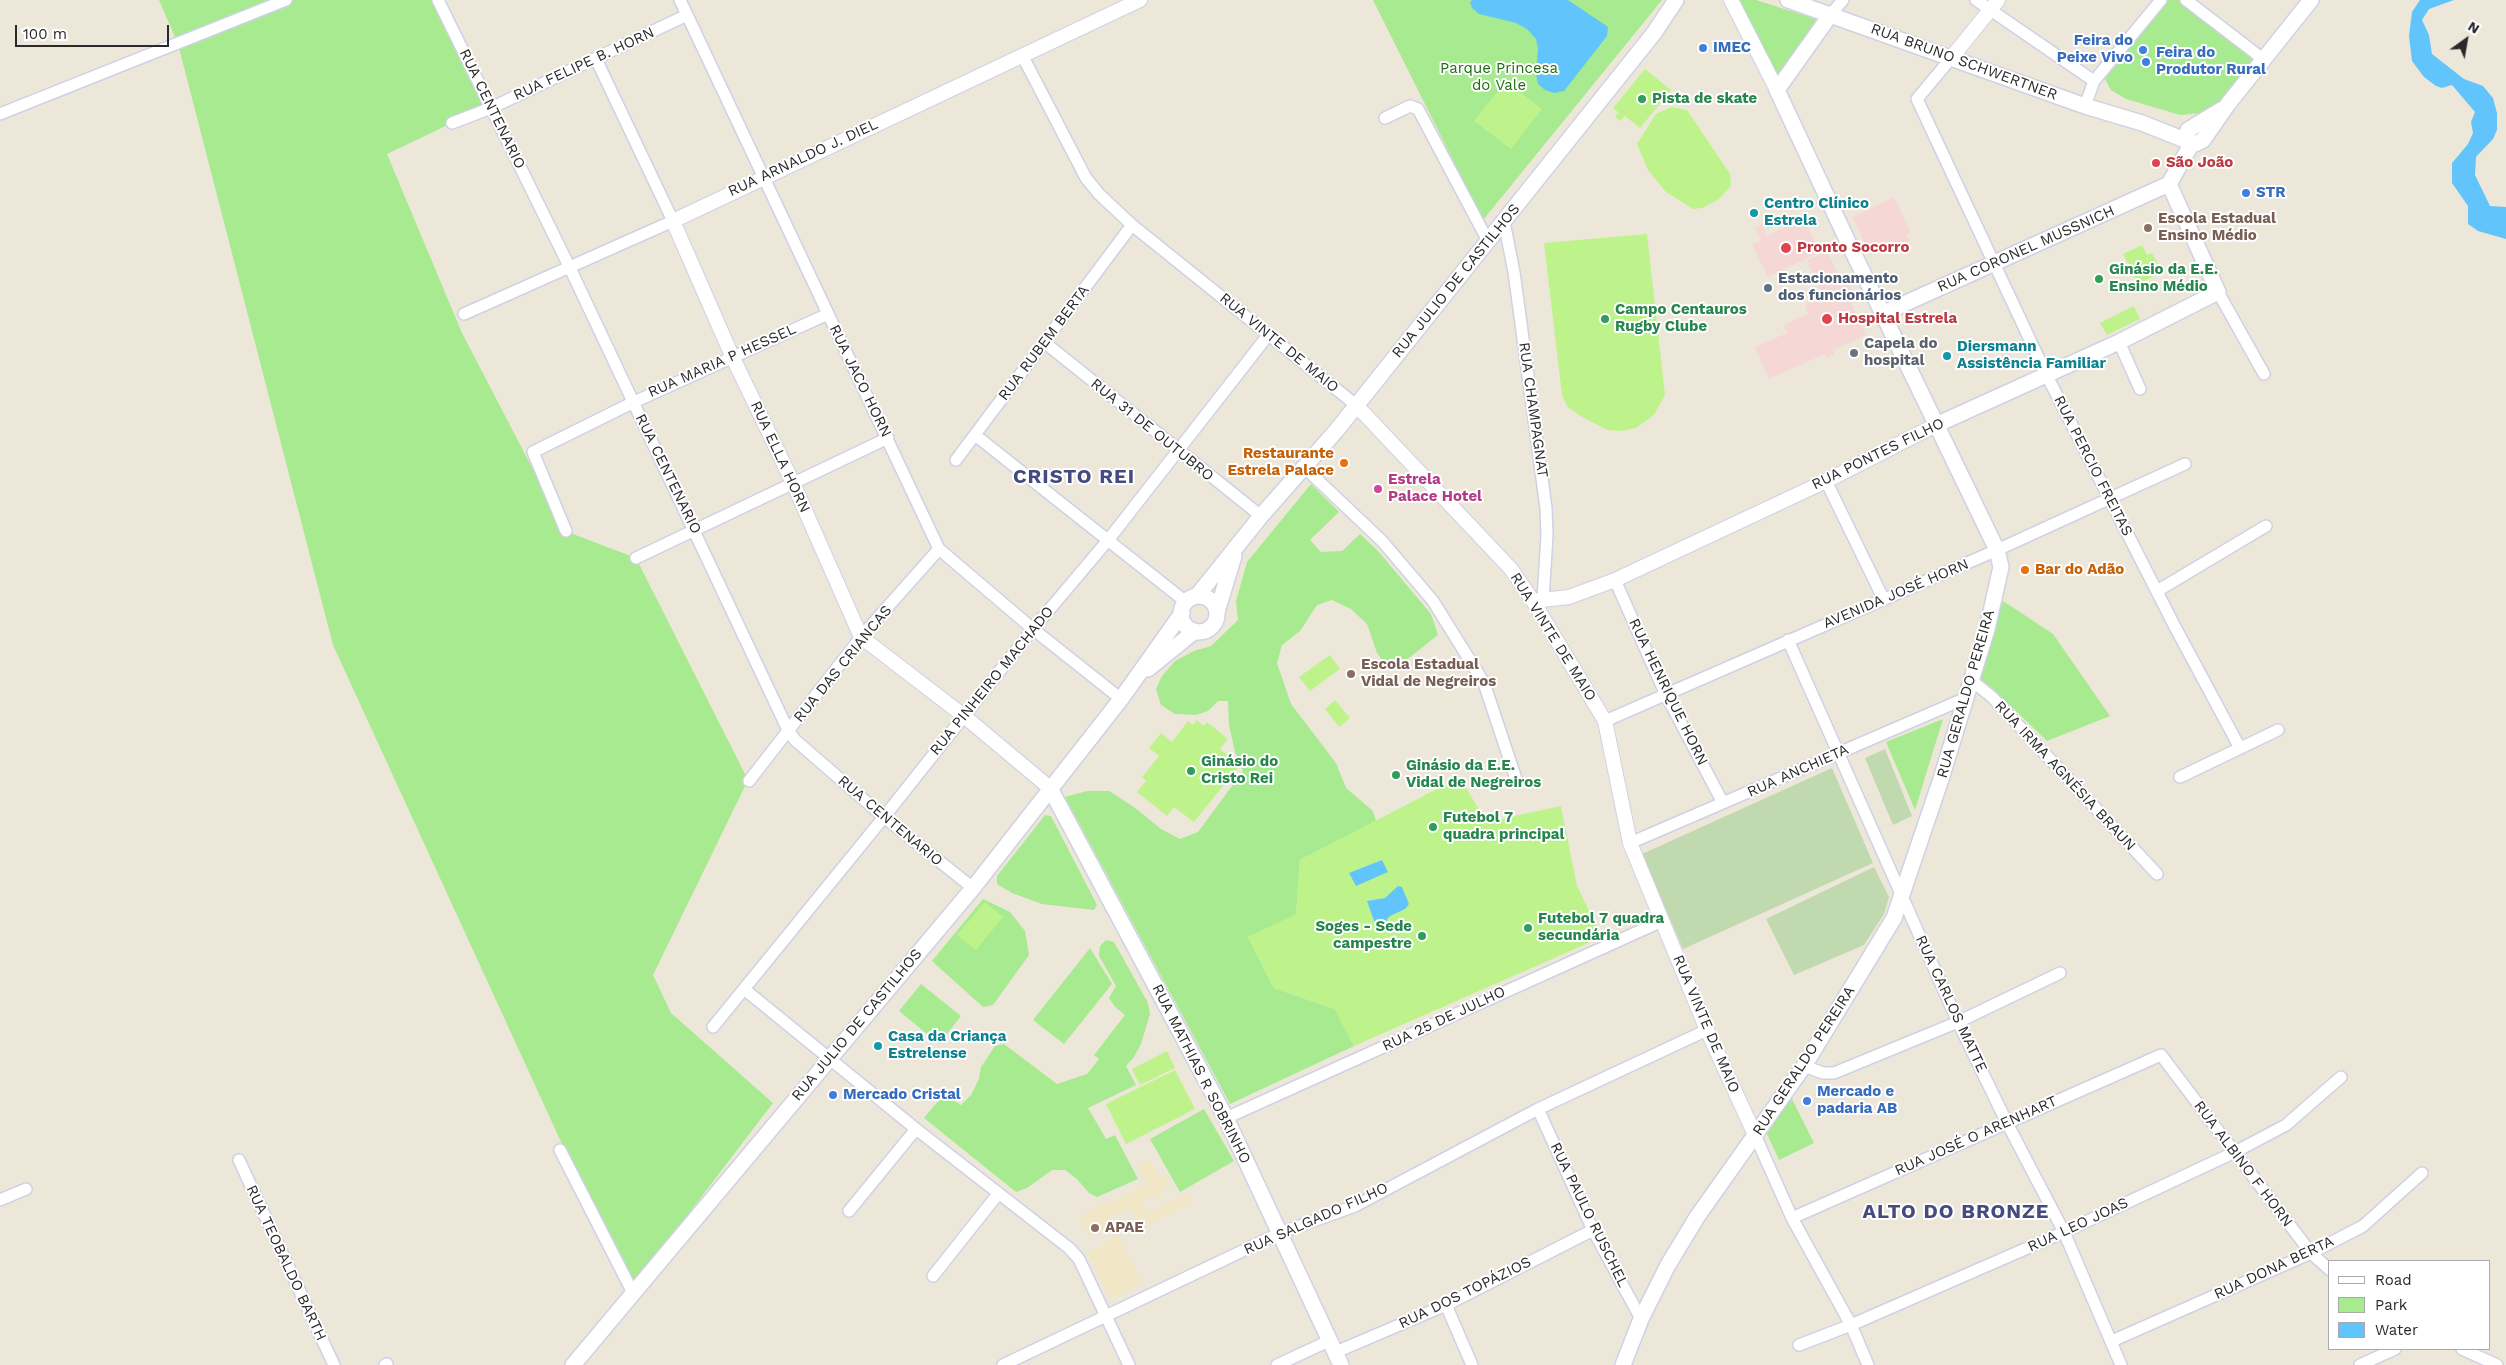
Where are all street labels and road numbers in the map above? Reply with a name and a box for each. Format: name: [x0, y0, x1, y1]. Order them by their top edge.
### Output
street label: RUA BRUNO SCHWERTNER: [1868, 20, 2060, 104]
street label: RUA FELIPE B. HORN: [511, 23, 657, 105]
street label: RUA CENTENARIO: [455, 46, 529, 172]
street label: RUA ARNALDO J. DIEL: [725, 115, 881, 201]
street label: RUA JULIO DE CASTILHOS: [1388, 200, 1524, 362]
street label: RUA CORONEL MUSSNICH: [1935, 202, 2117, 296]
street label: RUA RUBEM BERTA: [995, 282, 1093, 404]
street label: RUA VINTE DE MAIO: [1216, 289, 1342, 397]
street label: RUA MARIA P HESSEL: [645, 320, 799, 402]
street label: RUA JACO HORN: [825, 322, 895, 440]
street label: RUA CHAMPAGNAT: [1515, 341, 1551, 479]
street label: RUA 31 DE OUTUBRO: [1087, 375, 1217, 485]
street label: RUA PERCIO FREITAS: [2050, 393, 2136, 539]
street label: RUA ELLA HORN: [746, 398, 814, 516]
street label: RUA CENTENARIO: [631, 411, 705, 537]
street label: RUA PONTES FILHO: [1809, 414, 1947, 494]
street label: AVENIDA JOSÉ HORN: [1820, 555, 1972, 633]
street label: RUA VINTE DE MAIO: [1506, 569, 1600, 705]
street label: RUA DAS CRIANCAS: [790, 602, 896, 726]
street label: RUA PINHEIRO MACHADO: [926, 603, 1058, 759]
street label: RUA GERALDO PEREIRA: [1933, 608, 1999, 780]
street label: RUA HENRIQUE HORN: [1625, 616, 1711, 768]
street label: RUA IRMA AGNÉSIA BRAUN: [1991, 697, 2139, 855]
street label: RUA ANCHIETA: [1745, 741, 1851, 801]
street label: RUA CENTENARIO: [834, 772, 946, 870]
street label: RUA CARLOS MATTE: [1911, 933, 1991, 1075]
street label: RUA JULIO DE CASTILHOS: [788, 945, 926, 1105]
street label: RUA VINTE DE MAIO: [1669, 952, 1743, 1096]
street label: RUA MATHIAS R SOBRINHO: [1148, 981, 1254, 1167]
street label: RUA 25 DE JULHO: [1380, 983, 1508, 1055]
street label: RUA GERALDO PEREIRA: [1749, 983, 1859, 1139]
street label: RUA JOSÉ O ARENHART: [1892, 1092, 2060, 1180]
street label: RUA ALBINO F HORN: [2190, 1097, 2296, 1231]
street label: RUA PAULO RUSCHEL: [1546, 1140, 1632, 1290]
street label: RUA SALGADO FILHO: [1241, 1179, 1391, 1259]
street label: RUA TEOBALDO BARTH: [242, 1182, 330, 1344]
street label: RUA LEO JOAS: [2025, 1194, 2131, 1256]
street label: RUA DONA BERTA: [2211, 1232, 2337, 1304]
street label: RUA DOS TOPÁZIOS: [1396, 1253, 1534, 1333]

